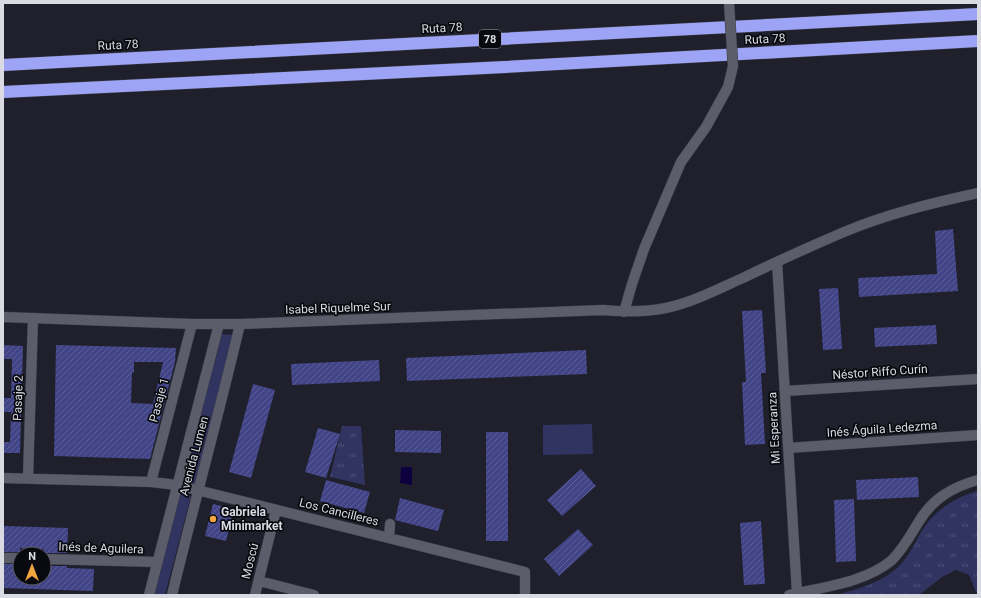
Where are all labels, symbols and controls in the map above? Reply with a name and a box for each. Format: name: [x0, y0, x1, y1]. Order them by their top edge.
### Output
street label: Ruta 78: [421, 20, 463, 36]
road number: 78: [479, 30, 501, 48]
street label: Ruta 78: [744, 31, 786, 47]
street label: Ruta 78: [97, 37, 139, 53]
street label: Isabel Riquelme Sur: [285, 299, 391, 317]
street label: Néstor Riffo Curín: [832, 362, 928, 382]
street label: Pasaje 2: [10, 375, 26, 421]
street label: Pasaje 1: [146, 376, 172, 424]
street label: Mi Esperanza: [765, 392, 783, 464]
street label: Avenida Lumen: [177, 415, 211, 497]
street label: Inés Águila Ledezma: [826, 417, 938, 440]
street label: Los Cancilleres: [298, 495, 380, 529]
place label: Gabriela Minimarket: [221, 505, 283, 533]
marker: Gabriela Minimarket: [208, 514, 218, 524]
street label: Inés de Aguilera: [58, 540, 144, 556]
street label: Moscú: [239, 542, 261, 580]
north arrow: [12, 546, 52, 586]
text: N: [28, 550, 36, 563]

